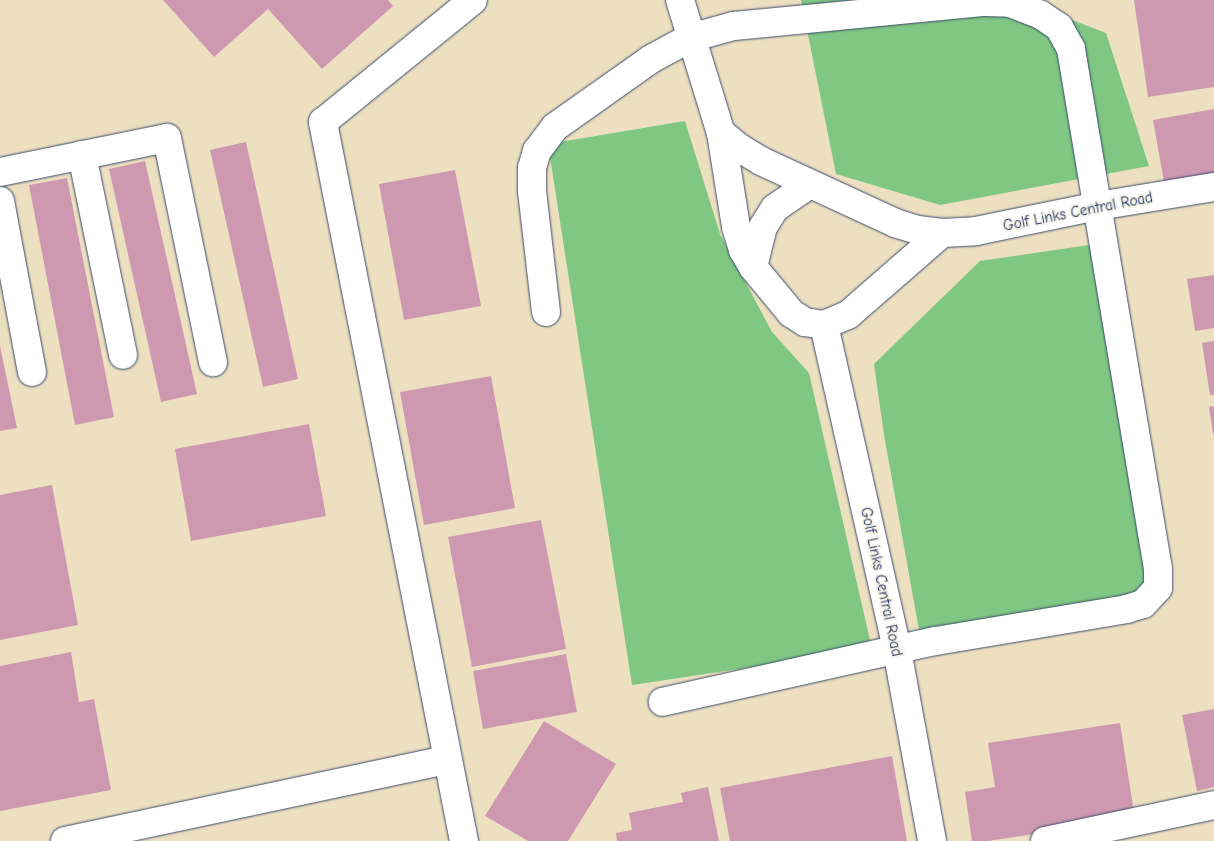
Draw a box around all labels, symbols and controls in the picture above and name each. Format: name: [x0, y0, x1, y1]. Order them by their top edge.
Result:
street label: Golf Links Central Road: [1002, 189, 1154, 235]
street label: Golf Links Central Road: [856, 506, 906, 658]

